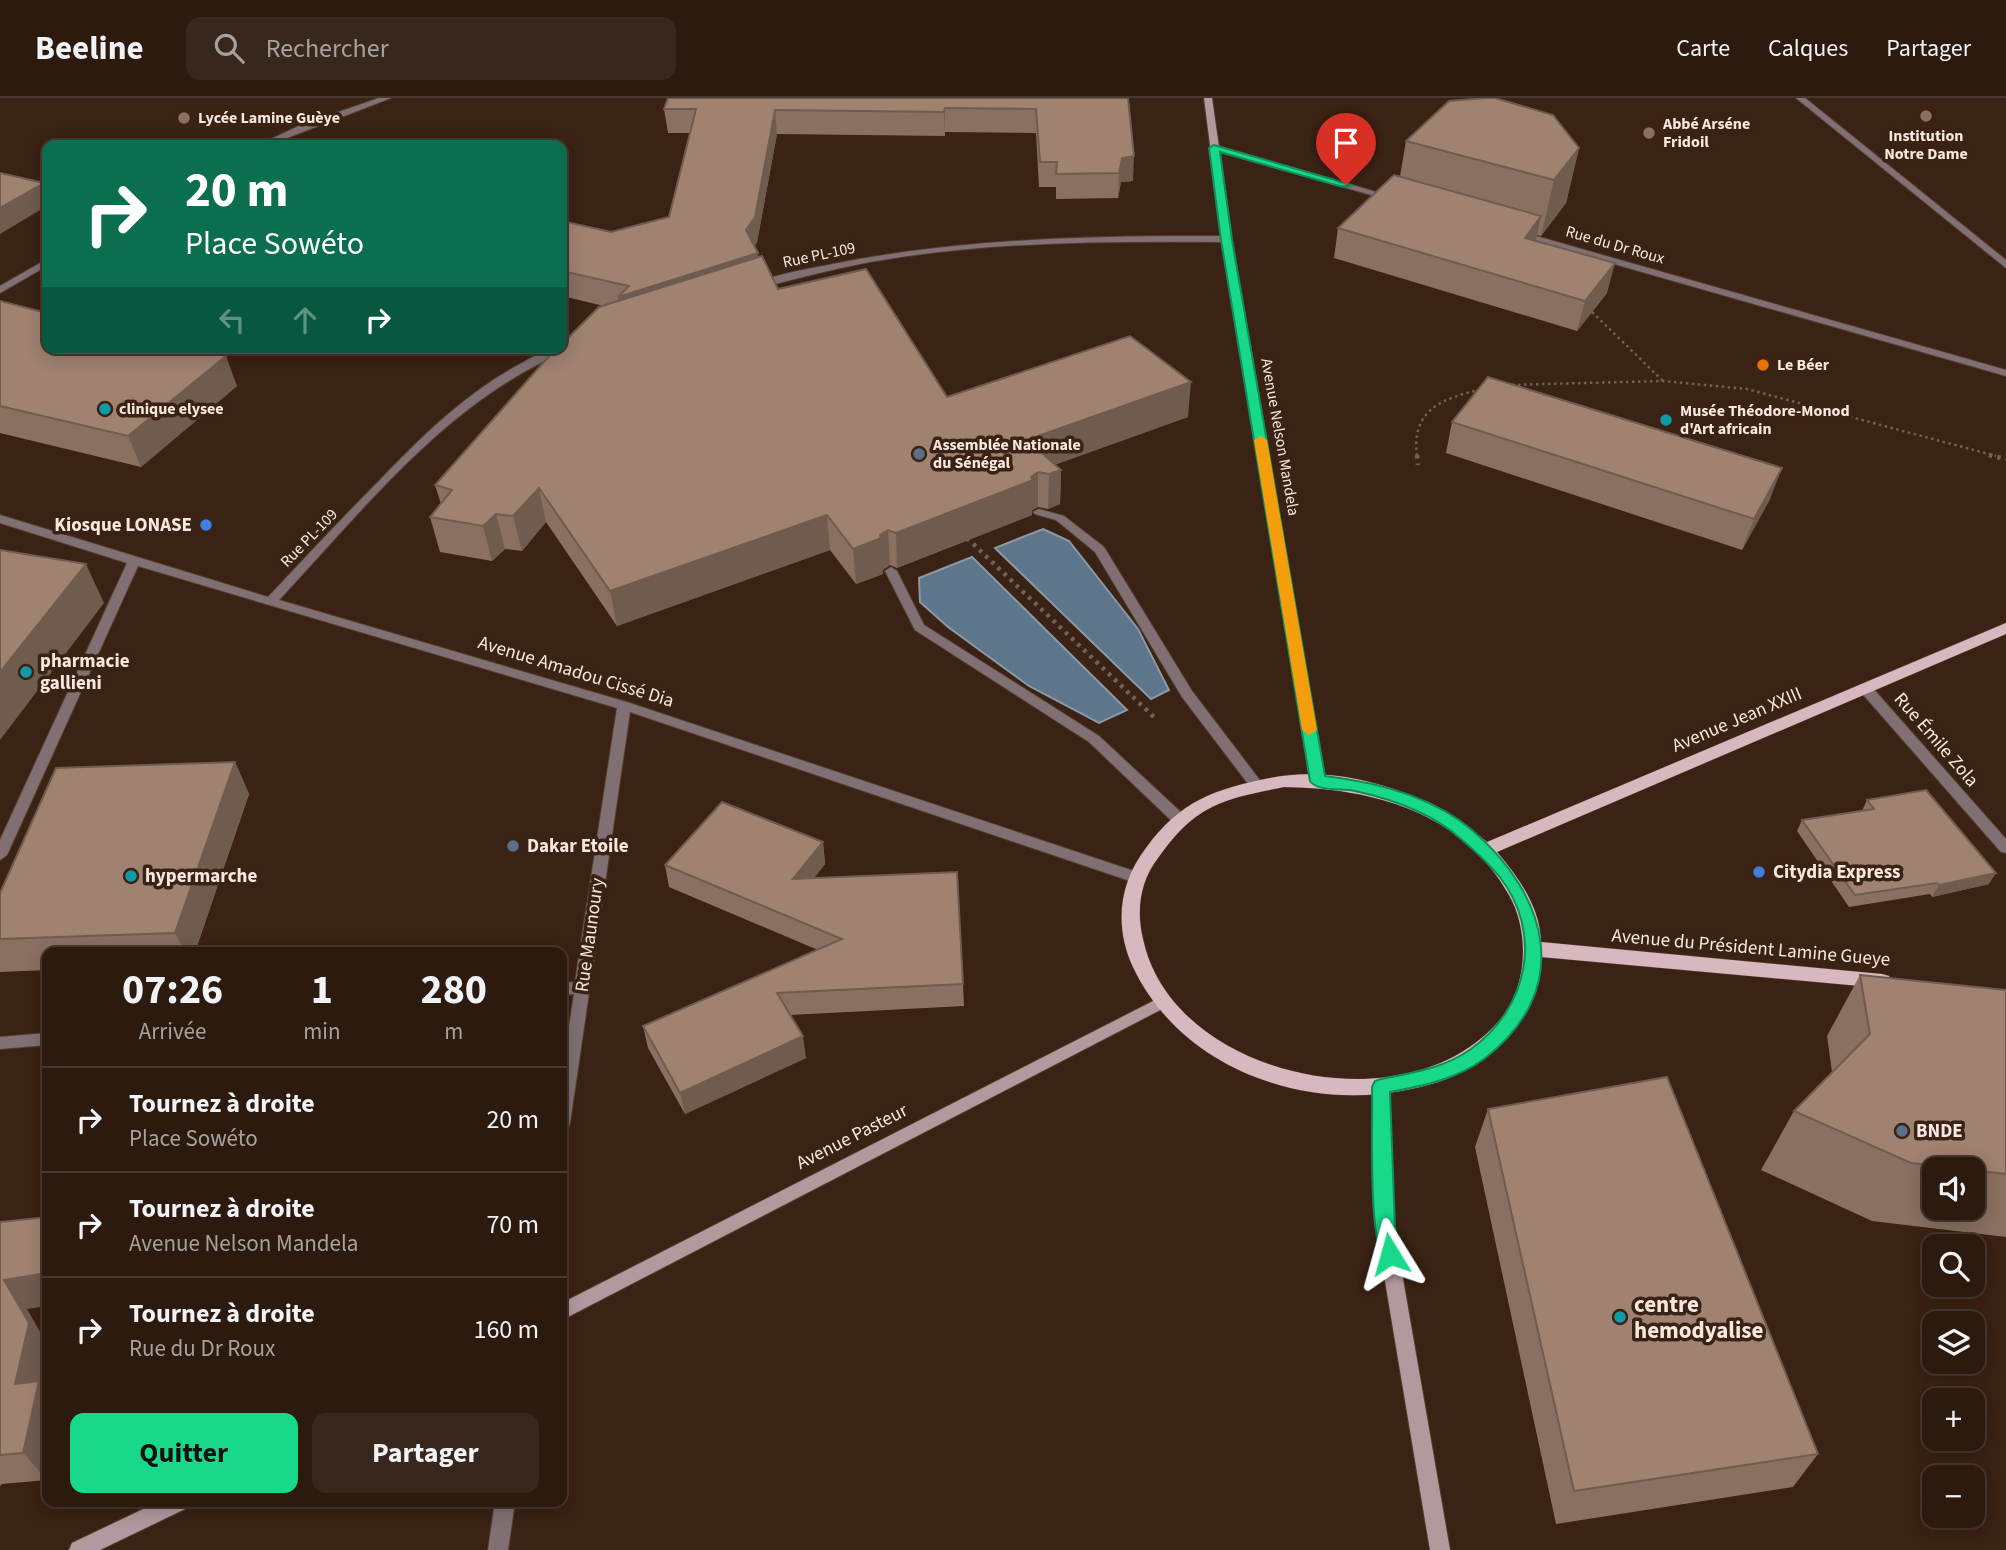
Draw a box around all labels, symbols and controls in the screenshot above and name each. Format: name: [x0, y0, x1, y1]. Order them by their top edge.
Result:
search box: [186, 17, 676, 80]
text: Beeline: [35, 25, 144, 72]
icon: search: [210, 29, 248, 67]
text: Rechercher: [266, 30, 389, 67]
text: Carte: [1676, 31, 1730, 66]
text: Calques: [1768, 31, 1848, 66]
text: Partager: [1886, 31, 1971, 66]
place label: Lycée Lamine Guèye: [198, 107, 340, 129]
marker: Institution Notre Dame: [1918, 108, 1934, 124]
marker: Lycée Lamine Guèye: [176, 110, 192, 126]
pin: [1316, 113, 1376, 185]
place label: Abbé Arséne Fridoil: [1662, 113, 1750, 153]
icon: arrive: [1327, 124, 1365, 162]
marker: Abbé Arséne Fridoil: [1641, 125, 1657, 141]
place label: Institution Notre Dame: [1884, 125, 1968, 165]
text: 20 m: [185, 156, 289, 226]
icon: right: [70, 168, 161, 259]
street label: Rue du Dr Roux: [1563, 220, 1667, 270]
text: Place Sowéto: [185, 221, 364, 267]
street label: Rue PL-109: [781, 237, 857, 273]
icon: left: [213, 301, 251, 339]
icon: ahead: [286, 301, 324, 339]
icon: right: [359, 301, 397, 339]
place label: Le Béer: [1777, 354, 1830, 376]
street label: Avenue Nelson Mandela: [1255, 356, 1305, 518]
marker: Le Béer: [1755, 357, 1771, 373]
place label: clinique elysee: [119, 398, 224, 420]
place label: Musée Théodore-Monod d'Art africain: [1680, 400, 1850, 440]
marker: clinique elysee: [97, 401, 113, 417]
marker: Musée Théodore-Monod d'Art africain: [1658, 412, 1674, 428]
place label: Assemblée Nationale du Sénégal: [932, 434, 1081, 474]
marker: Assemblée Nationale du Sénégal: [911, 446, 927, 462]
street label: Rue PL-109: [275, 504, 343, 572]
place label: Kiosque LONASE: [54, 512, 192, 539]
marker: Kiosque LONASE: [198, 517, 214, 533]
street label: Avenue Amadou Cissé Dia: [475, 629, 677, 715]
place label: pharmacie gallieni: [40, 648, 130, 697]
marker: pharmacie gallieni: [18, 664, 34, 680]
street label: Avenue Jean XXIII: [1668, 680, 1806, 760]
street label: Rue Émile Zola: [1887, 687, 1985, 793]
place label: Dakar Etoile: [527, 833, 629, 860]
marker: Dakar Etoile: [505, 838, 521, 854]
place label: Citydia Express: [1773, 859, 1901, 886]
place label: hypermarche: [145, 863, 257, 890]
marker: Citydia Express: [1751, 864, 1767, 880]
marker: hypermarche: [123, 868, 139, 884]
street label: Rue Maunoury: [569, 876, 611, 994]
street label: Avenue du Président Lamine Gueye: [1611, 922, 1891, 974]
text: 07:26: [122, 960, 223, 1020]
text: 1: [311, 960, 333, 1020]
text: 280: [420, 960, 487, 1020]
text: Arrivée: [139, 1015, 206, 1048]
text: min: [303, 1015, 341, 1048]
text: m: [444, 1015, 463, 1048]
text: Tournez à droite: [129, 1085, 315, 1122]
street label: Avenue Pasteur: [792, 1097, 913, 1177]
icon: right: [70, 1101, 108, 1139]
text: 20 m: [486, 1101, 539, 1138]
place label: BNDE: [1916, 1118, 1963, 1145]
text: Place Sowéto: [129, 1122, 258, 1155]
marker: BNDE: [1894, 1123, 1910, 1139]
map controls: [1922, 1157, 1985, 1528]
button: sound: [1922, 1157, 1985, 1220]
text: Tournez à droite: [129, 1190, 315, 1227]
icon: right: [70, 1206, 108, 1244]
text: 70 m: [486, 1206, 539, 1243]
position arrow: [1353, 1217, 1427, 1291]
text: Avenue Nelson Mandela: [129, 1227, 358, 1260]
button: search: [1922, 1234, 1985, 1297]
place label: centre hemodyalise: [1634, 1288, 1763, 1347]
text: Tournez à droite: [129, 1295, 315, 1332]
marker: centre hemodyalise: [1612, 1309, 1628, 1325]
icon: right: [70, 1311, 108, 1349]
text: 160 m: [473, 1311, 539, 1348]
button: layers: [1922, 1311, 1985, 1374]
text: Rue du Dr Roux: [129, 1332, 275, 1365]
button: +: [1922, 1388, 1985, 1451]
button: Quitter: [70, 1413, 298, 1493]
button: Partager: [312, 1413, 539, 1493]
button: −: [1922, 1465, 1985, 1528]

